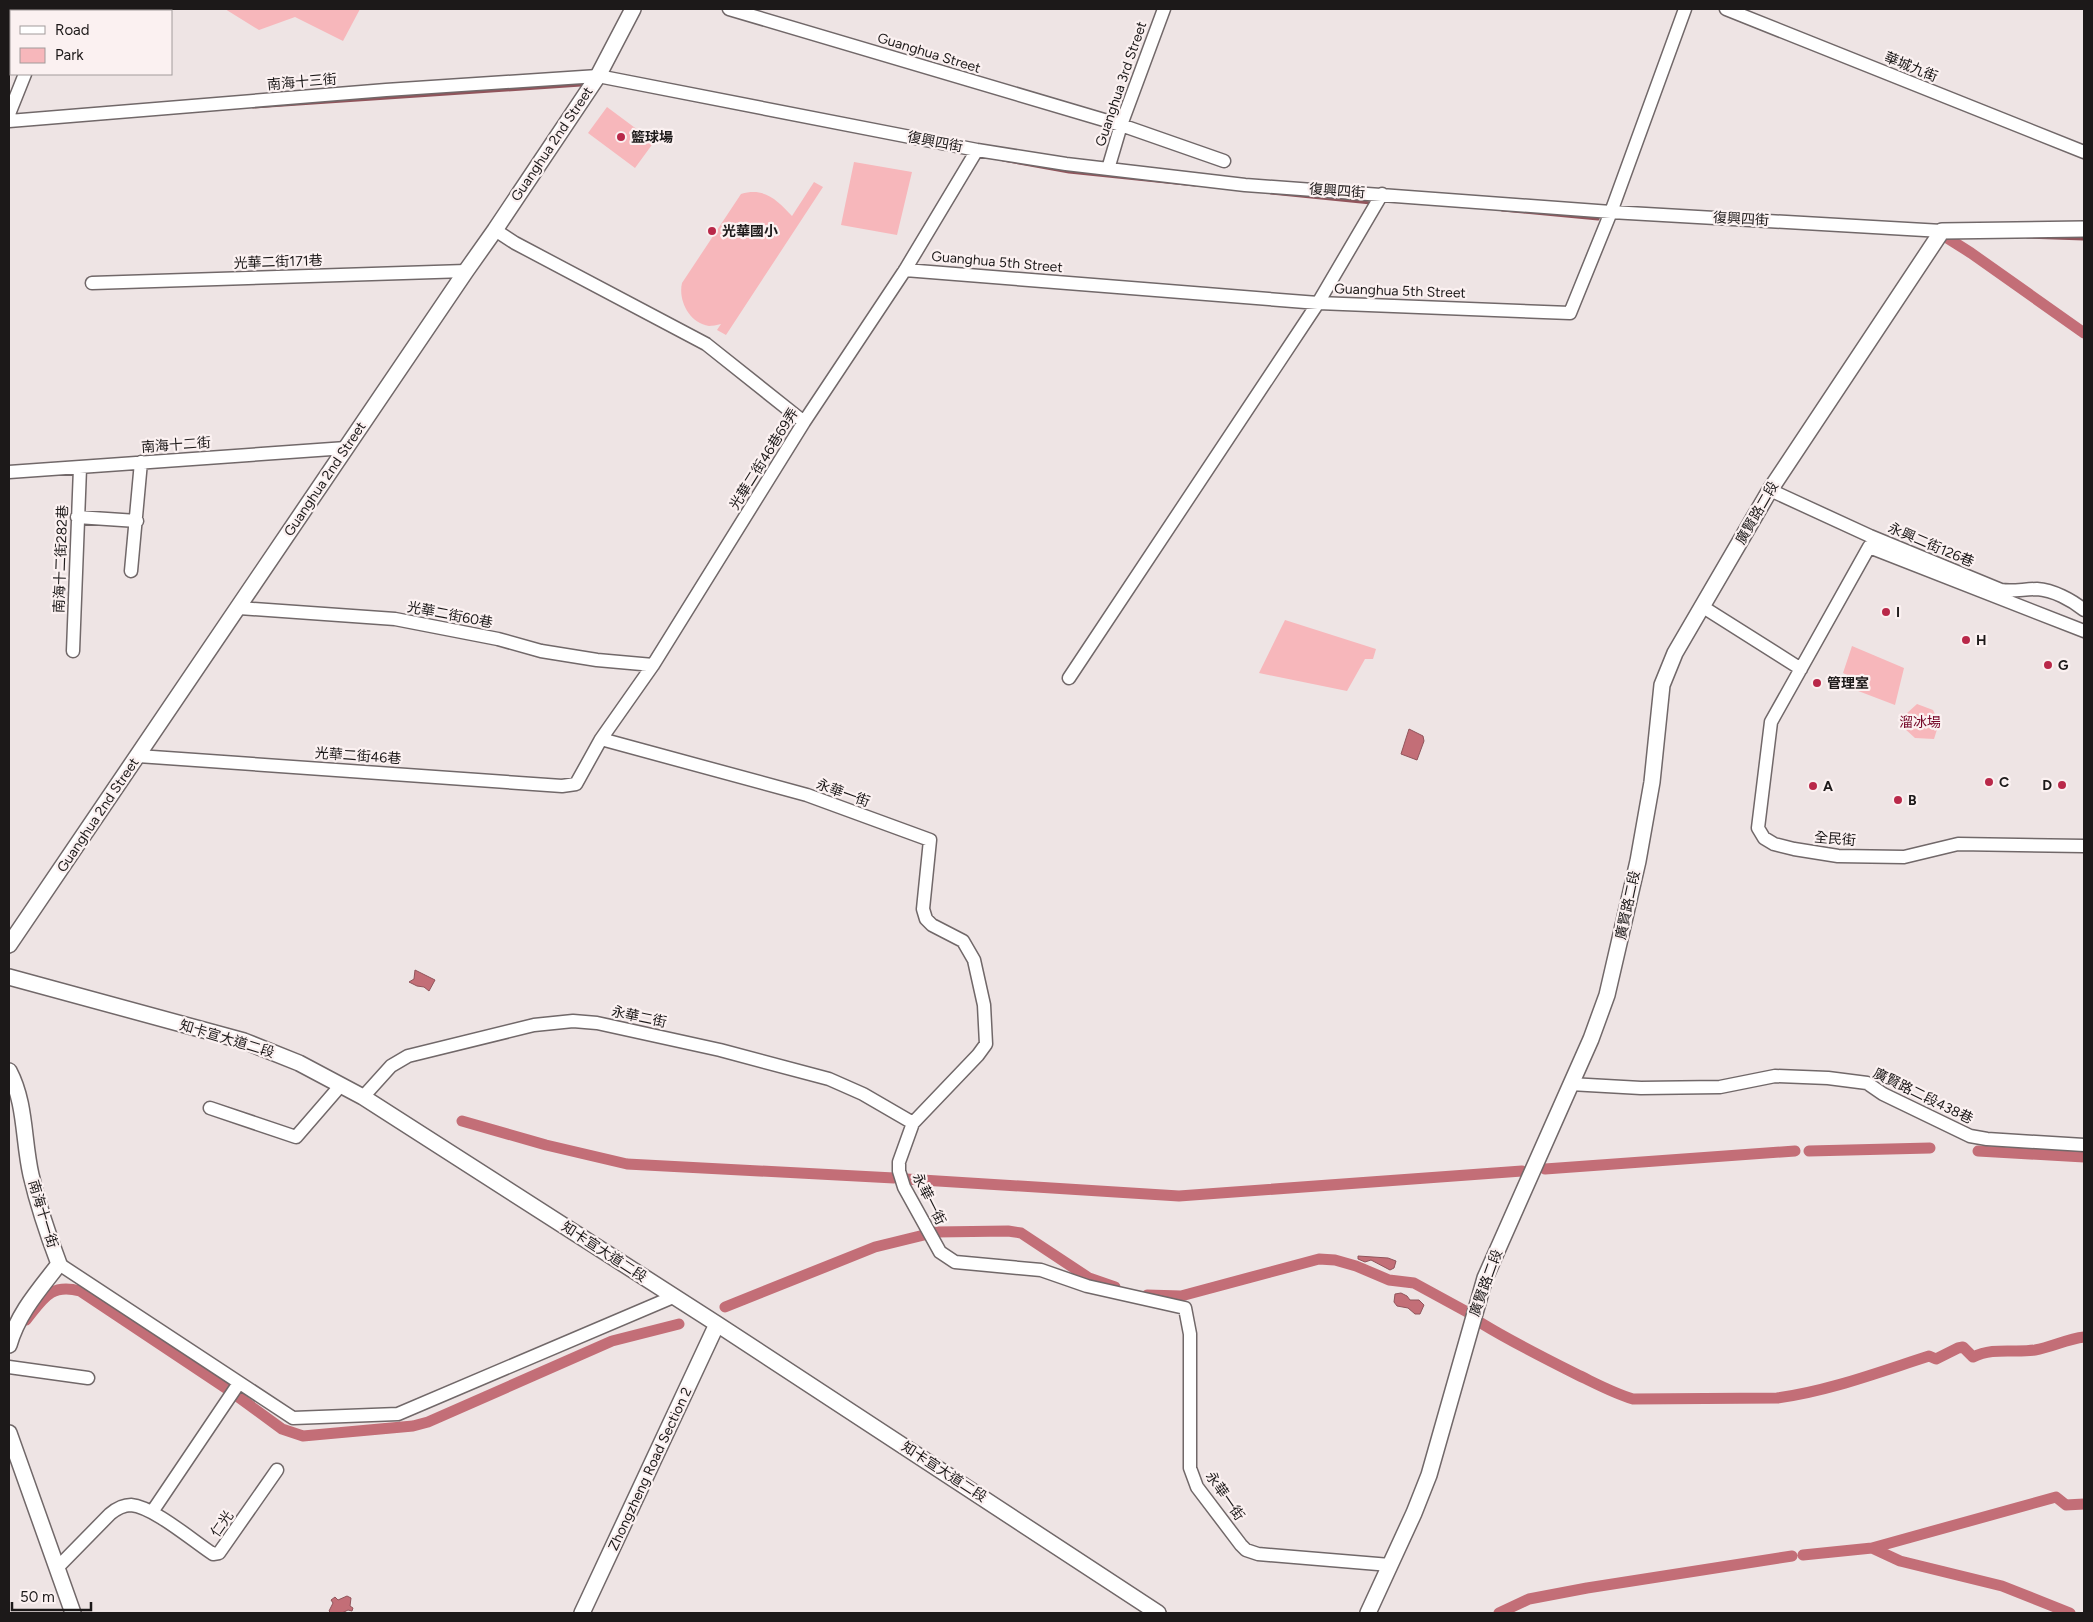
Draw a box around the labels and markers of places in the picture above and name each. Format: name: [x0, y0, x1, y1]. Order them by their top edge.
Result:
place label: 籃球場: [631, 129, 673, 146]
marker: 籃球場: [615, 131, 627, 143]
place label: 光華國小: [722, 223, 778, 240]
marker: 光華國小: [706, 225, 718, 237]
place label: I: [1896, 604, 1900, 621]
marker: I: [1880, 606, 1892, 618]
place label: H: [1976, 632, 1987, 649]
marker: H: [1960, 634, 1972, 646]
place label: G: [2058, 657, 2069, 674]
marker: G: [2042, 659, 2054, 671]
place label: 管理室: [1827, 675, 1869, 692]
marker: 管理室: [1811, 677, 1823, 689]
place label: C: [1999, 774, 2009, 791]
marker: C: [1983, 776, 1995, 788]
place label: D: [2042, 777, 2052, 794]
place label: A: [1823, 778, 1833, 795]
marker: D: [2056, 779, 2068, 791]
marker: A: [1807, 780, 1819, 792]
place label: B: [1908, 792, 1917, 809]
marker: B: [1892, 794, 1904, 806]

